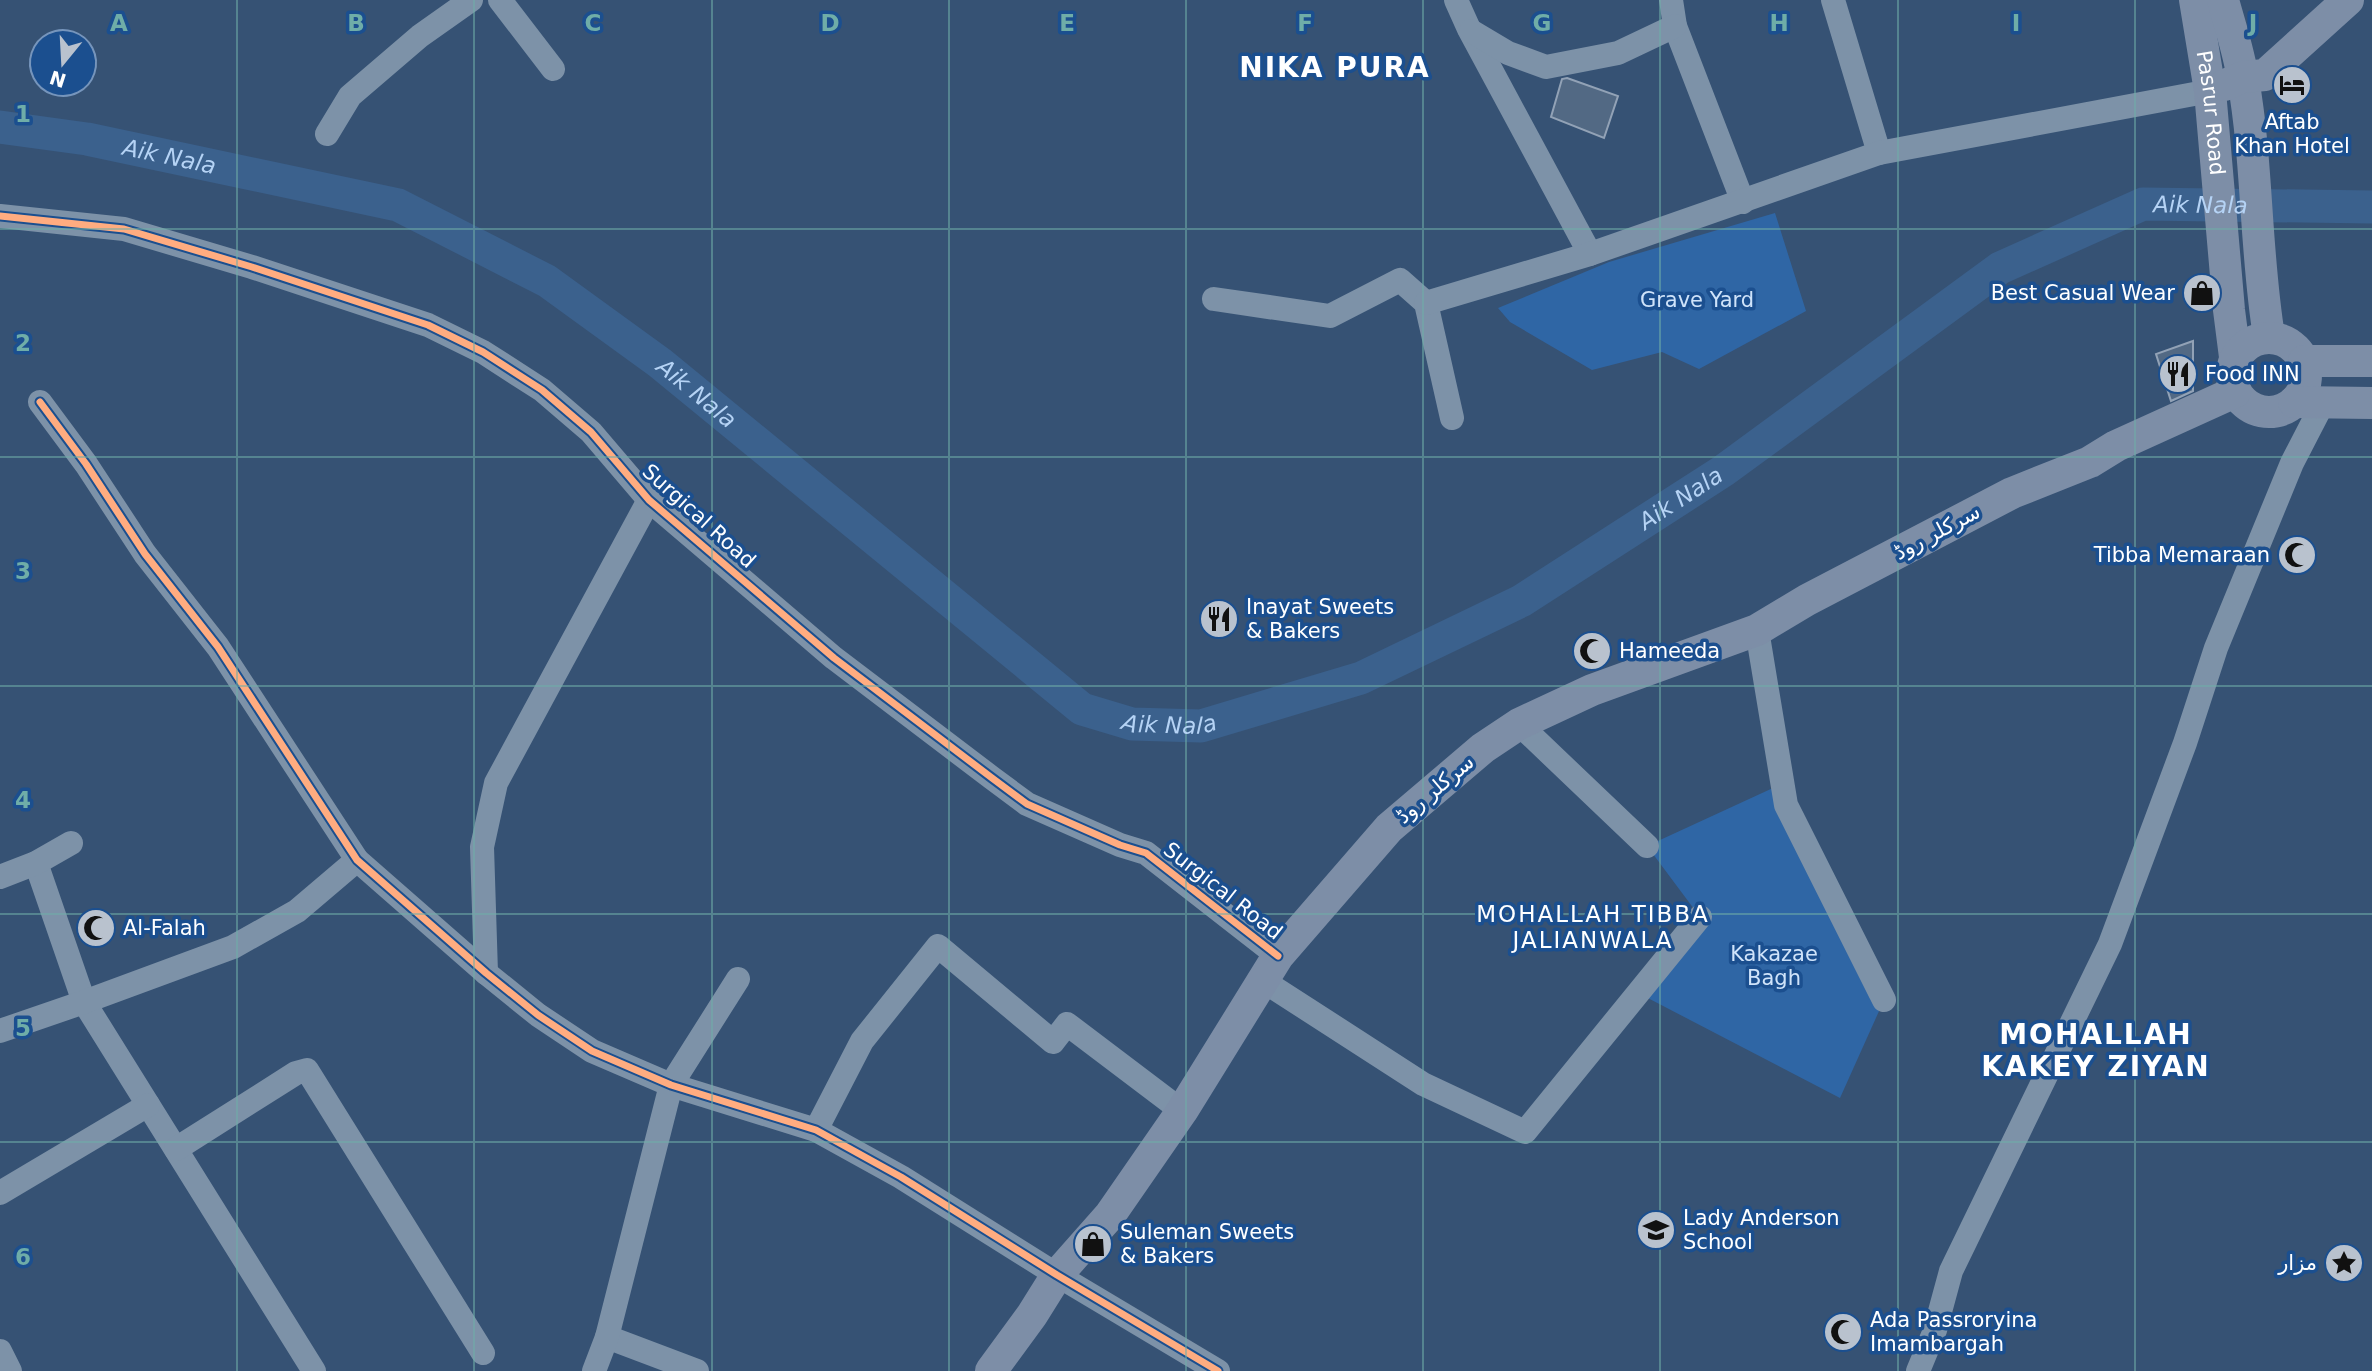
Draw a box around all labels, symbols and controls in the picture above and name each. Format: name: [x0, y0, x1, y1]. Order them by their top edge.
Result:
text: A: [110, 10, 128, 36]
text: B: [347, 10, 365, 36]
text: C: [585, 10, 601, 36]
text: D: [820, 10, 840, 36]
text: E: [1059, 10, 1075, 36]
text: F: [1297, 10, 1313, 36]
text: G: [1533, 10, 1551, 36]
text: H: [1769, 10, 1789, 36]
text: I: [2012, 10, 2020, 36]
text: J: [2247, 10, 2257, 36]
north arrow: [28, 28, 98, 98]
street label: Pasrur Road: [2191, 49, 2229, 176]
district label: NIKA PURA: [1239, 51, 1431, 84]
hotel icon: Aftab Khan Hotel: [2271, 64, 2313, 106]
text: N: [47, 66, 69, 92]
text: 1: [15, 101, 31, 127]
place label: Aftab Khan Hotel: [2234, 110, 2350, 158]
water label: Aik Nala: [118, 134, 218, 179]
water label: Aik Nala: [2151, 191, 2248, 218]
shop icon: Best Casual Wear: [2181, 272, 2223, 314]
place label: Best Casual Wear: [1991, 281, 2175, 305]
park label: Grave Yard: [1640, 288, 1754, 312]
text: 2: [15, 330, 31, 356]
water label: Aik Nala: [650, 352, 741, 433]
restaurant icon: Food INN: [2157, 353, 2199, 395]
place label: Food INN: [2205, 362, 2300, 386]
street label: Surgical Road: [638, 459, 760, 573]
water label: Aik Nala: [1632, 462, 1727, 536]
street label: سرکلر روڈ: [1890, 499, 1984, 565]
mosque icon: Tibba Memaraan: [2276, 534, 2318, 576]
place label: Tibba Memaraan: [2093, 543, 2270, 567]
text: 3: [15, 558, 31, 584]
place label: Inayat Sweets & Bakers: [1246, 595, 1394, 643]
restaurant icon: Inayat Sweets & Bakers: [1198, 598, 1240, 640]
mosque icon: Hameeda: [1571, 630, 1613, 672]
place label: Hameeda: [1619, 639, 1720, 663]
water label: Aik Nala: [1117, 708, 1220, 739]
street label: سرکلر روڈ: [1391, 750, 1479, 828]
text: 4: [15, 787, 31, 813]
street label: Surgical Road: [1159, 837, 1287, 945]
district label: MOHALLAH TIBBA JALIANWALA: [1476, 901, 1710, 953]
mosque icon: Al-Falah: [75, 907, 117, 949]
place label: Al-Falah: [123, 916, 206, 940]
park label: Kakazae Bagh: [1730, 942, 1818, 990]
text: 5: [15, 1015, 31, 1041]
district label: MOHALLAH KAKEY ZIYAN: [1981, 1018, 2211, 1083]
place label: Lady Anderson School: [1683, 1206, 1840, 1254]
school or university icon: Lady Anderson School: [1635, 1209, 1677, 1251]
place label: Suleman Sweets & Bakers: [1120, 1220, 1294, 1268]
shop icon: Suleman Sweets & Bakers: [1072, 1223, 1114, 1265]
place icon: مزار: [2323, 1242, 2365, 1284]
text: 6: [15, 1244, 31, 1270]
place label: مزار: [2277, 1251, 2317, 1275]
place label: Ada Passroryina Imambargah: [1870, 1308, 2037, 1356]
mosque icon: Ada Passroryina Imambargah: [1822, 1311, 1864, 1353]

